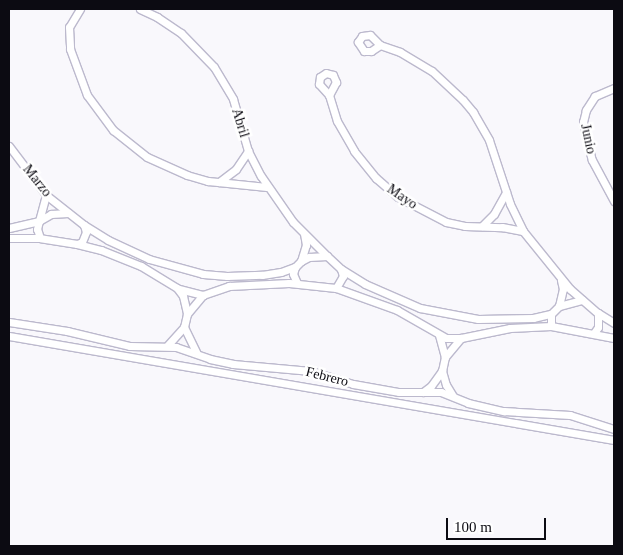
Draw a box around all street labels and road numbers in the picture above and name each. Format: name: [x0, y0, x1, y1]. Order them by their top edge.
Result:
street label: Abril: [228, 106, 252, 140]
street label: Junio: [577, 122, 599, 156]
street label: Marzo: [19, 162, 55, 200]
street label: Mayo: [384, 181, 420, 213]
street label: Febrero: [304, 364, 350, 390]

